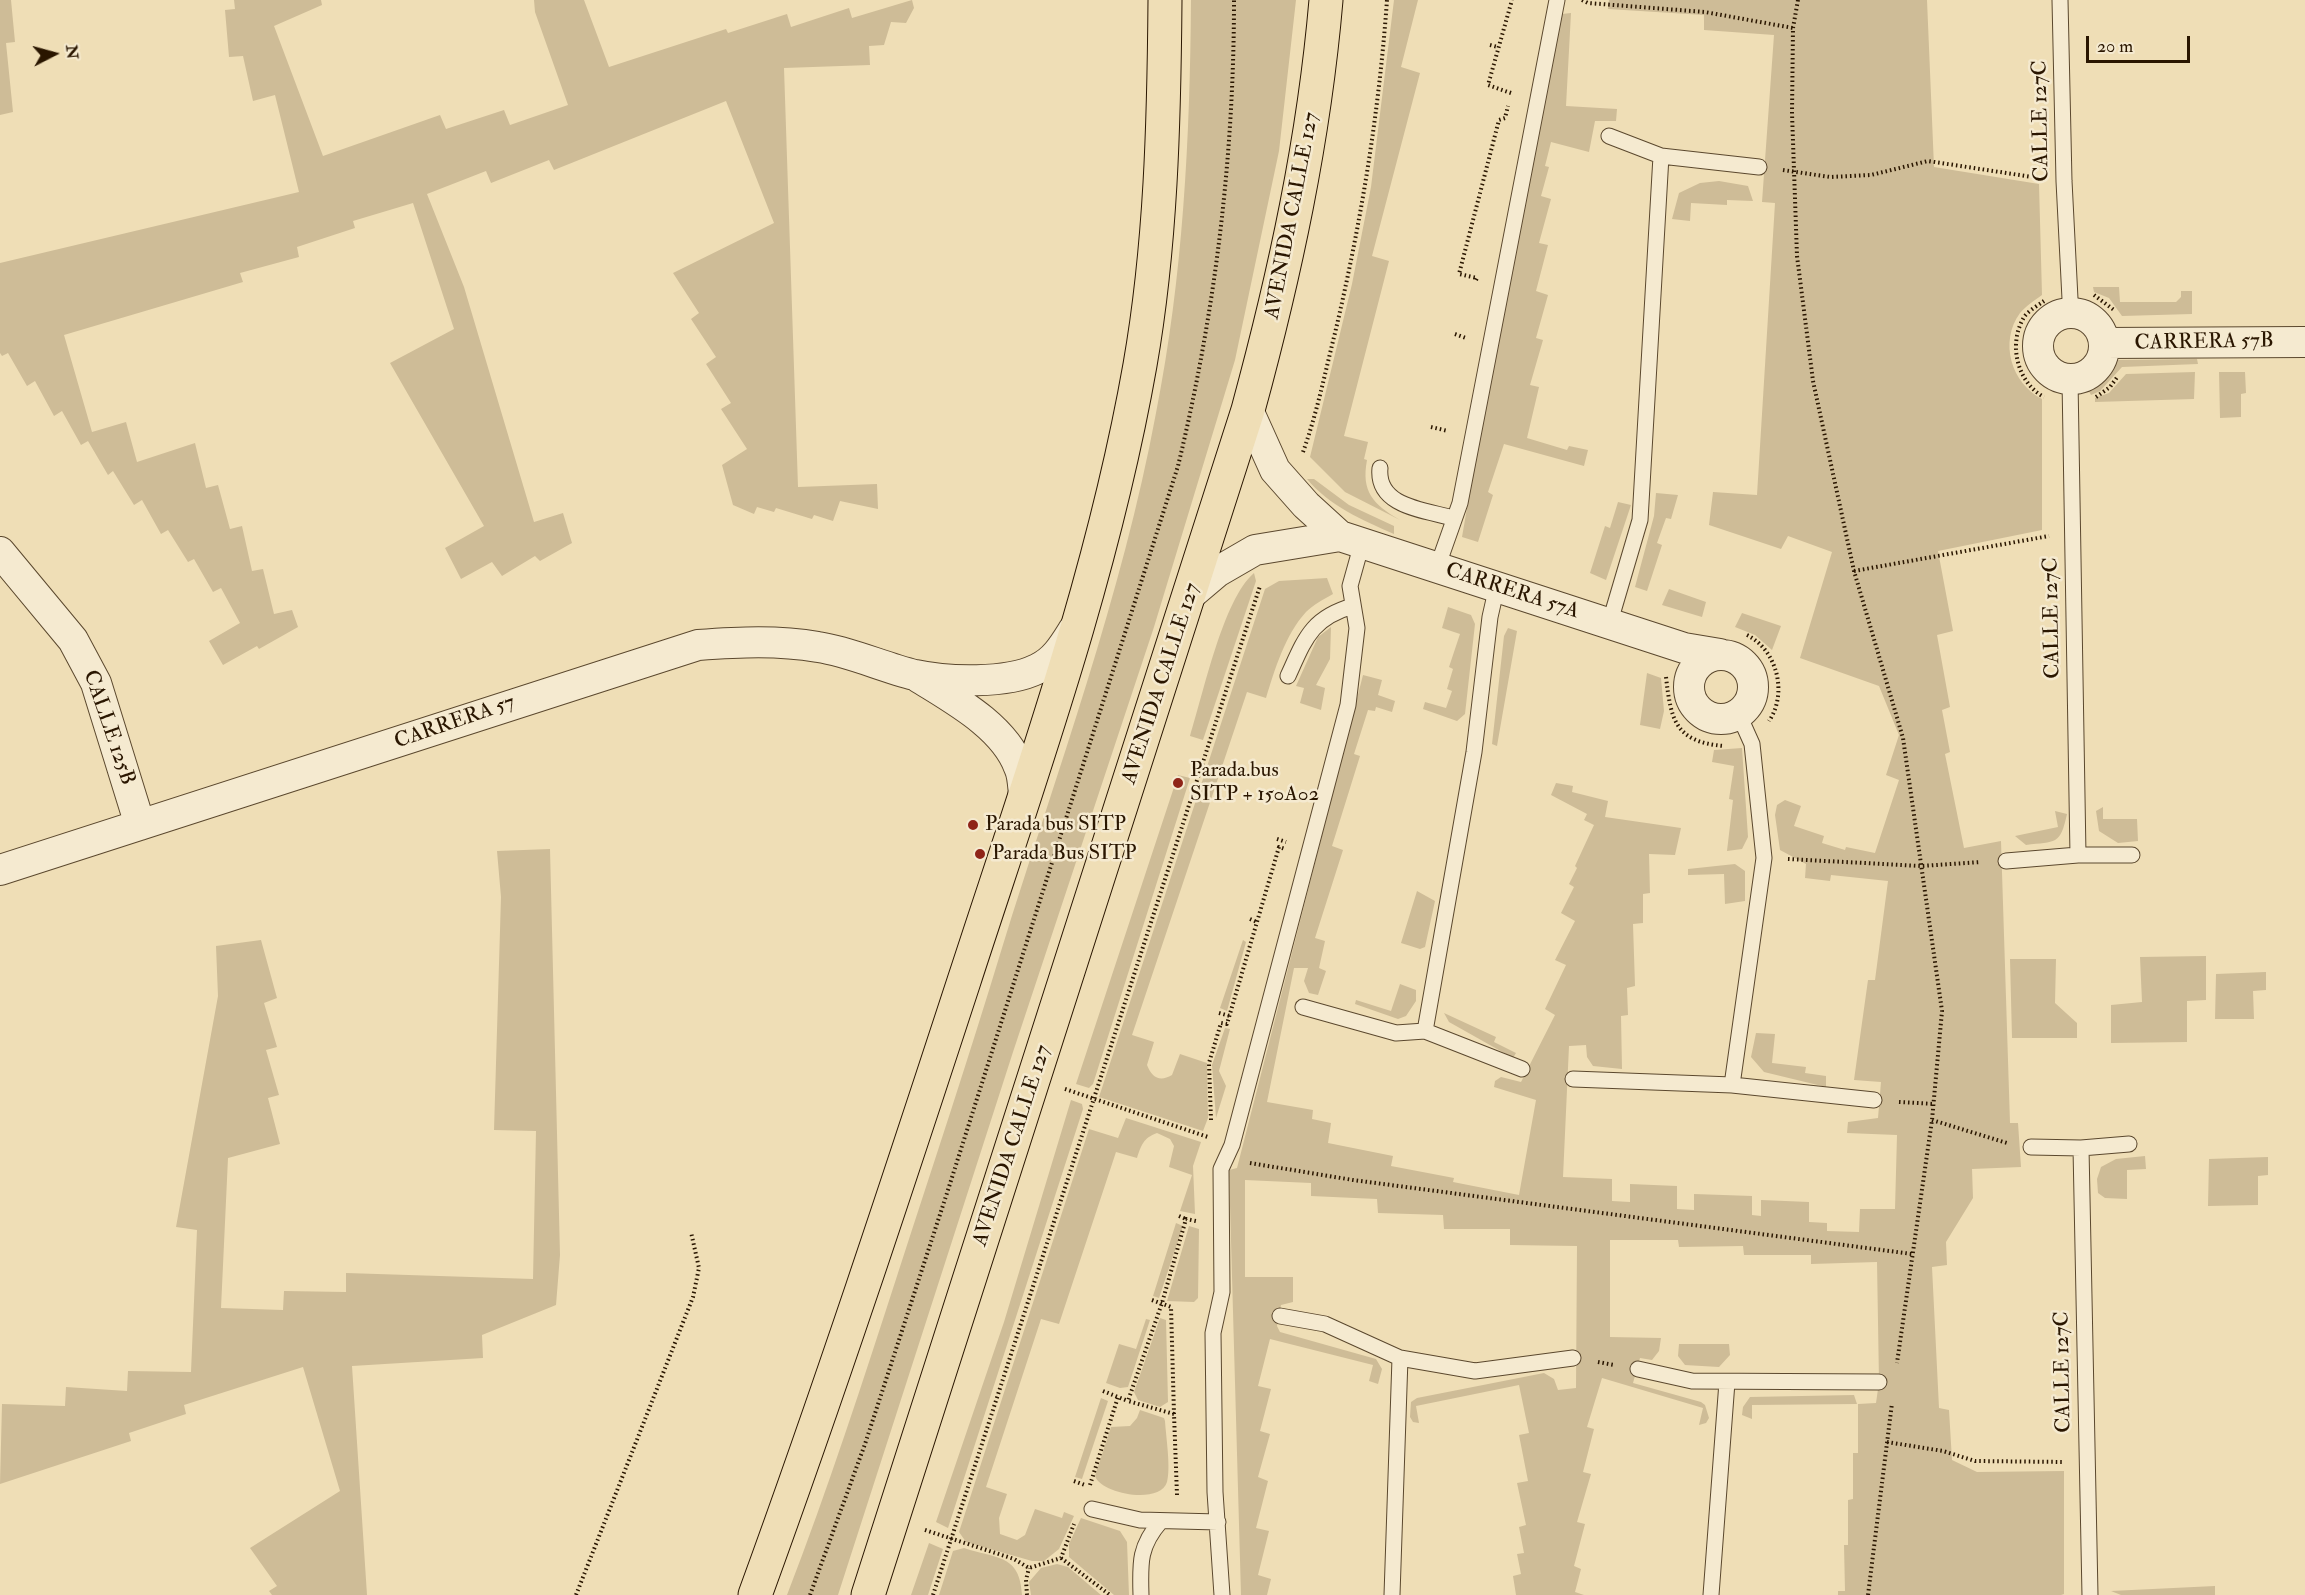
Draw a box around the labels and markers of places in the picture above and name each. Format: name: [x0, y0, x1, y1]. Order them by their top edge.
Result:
place label: Parada.bus SITP + 150A02: [1190, 758, 1319, 808]
marker: Parada.bus SITP + 150A02: [1171, 776, 1185, 790]
place label: Parada bus SITP: [985, 812, 1126, 838]
marker: Parada bus SITP: [966, 818, 980, 832]
place label: Parada Bus SITP: [992, 841, 1137, 867]
marker: Parada Bus SITP: [973, 847, 987, 861]

